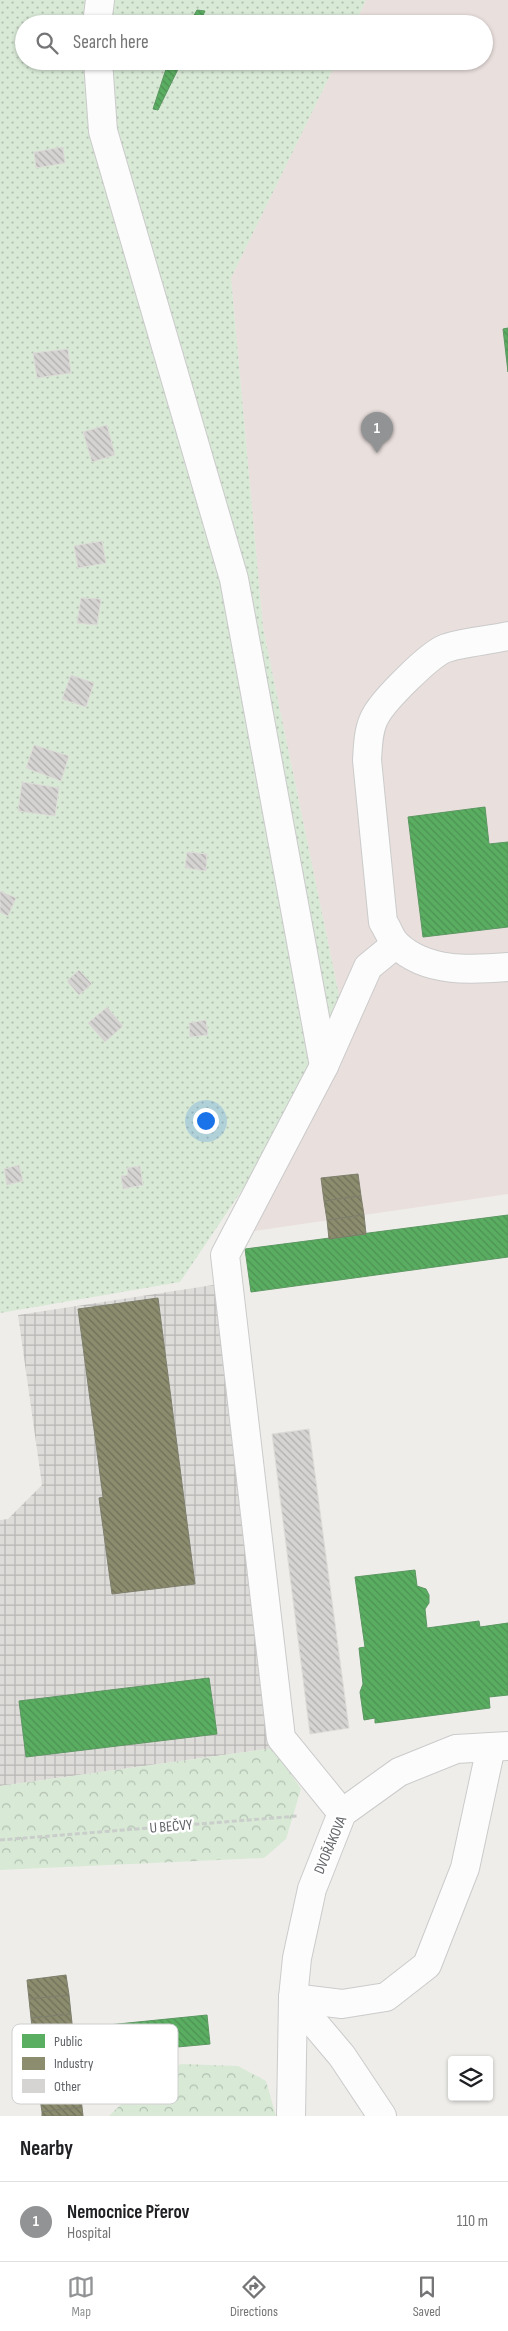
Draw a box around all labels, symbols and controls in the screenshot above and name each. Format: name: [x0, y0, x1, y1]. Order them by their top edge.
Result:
search box: [15, 15, 493, 70]
icon: search: [33, 29, 61, 57]
text: Search here: [73, 31, 149, 54]
pin: 1: [361, 412, 393, 453]
your location: [193, 1108, 219, 1134]
street label: DVOŘÁKOVA: [310, 1813, 351, 1877]
street label: U BEČVY: [149, 1815, 194, 1838]
legend: [12, 2024, 178, 2104]
text: Public: [54, 2033, 83, 2050]
text: Industry: [54, 2055, 94, 2072]
map controls: [448, 2056, 493, 2101]
button: layers: [448, 2056, 493, 2101]
text: Other: [54, 2078, 81, 2095]
text: Nearby: [20, 2136, 73, 2161]
text: Nemocnice Přerov: [67, 2201, 189, 2224]
text: 1: [33, 2212, 39, 2231]
text: 110 m: [457, 2212, 488, 2231]
text: Hospital: [67, 2224, 111, 2243]
tab: Map: [67, 2273, 95, 2320]
tab: Directions: [230, 2273, 278, 2320]
tab: Saved: [413, 2273, 441, 2320]

